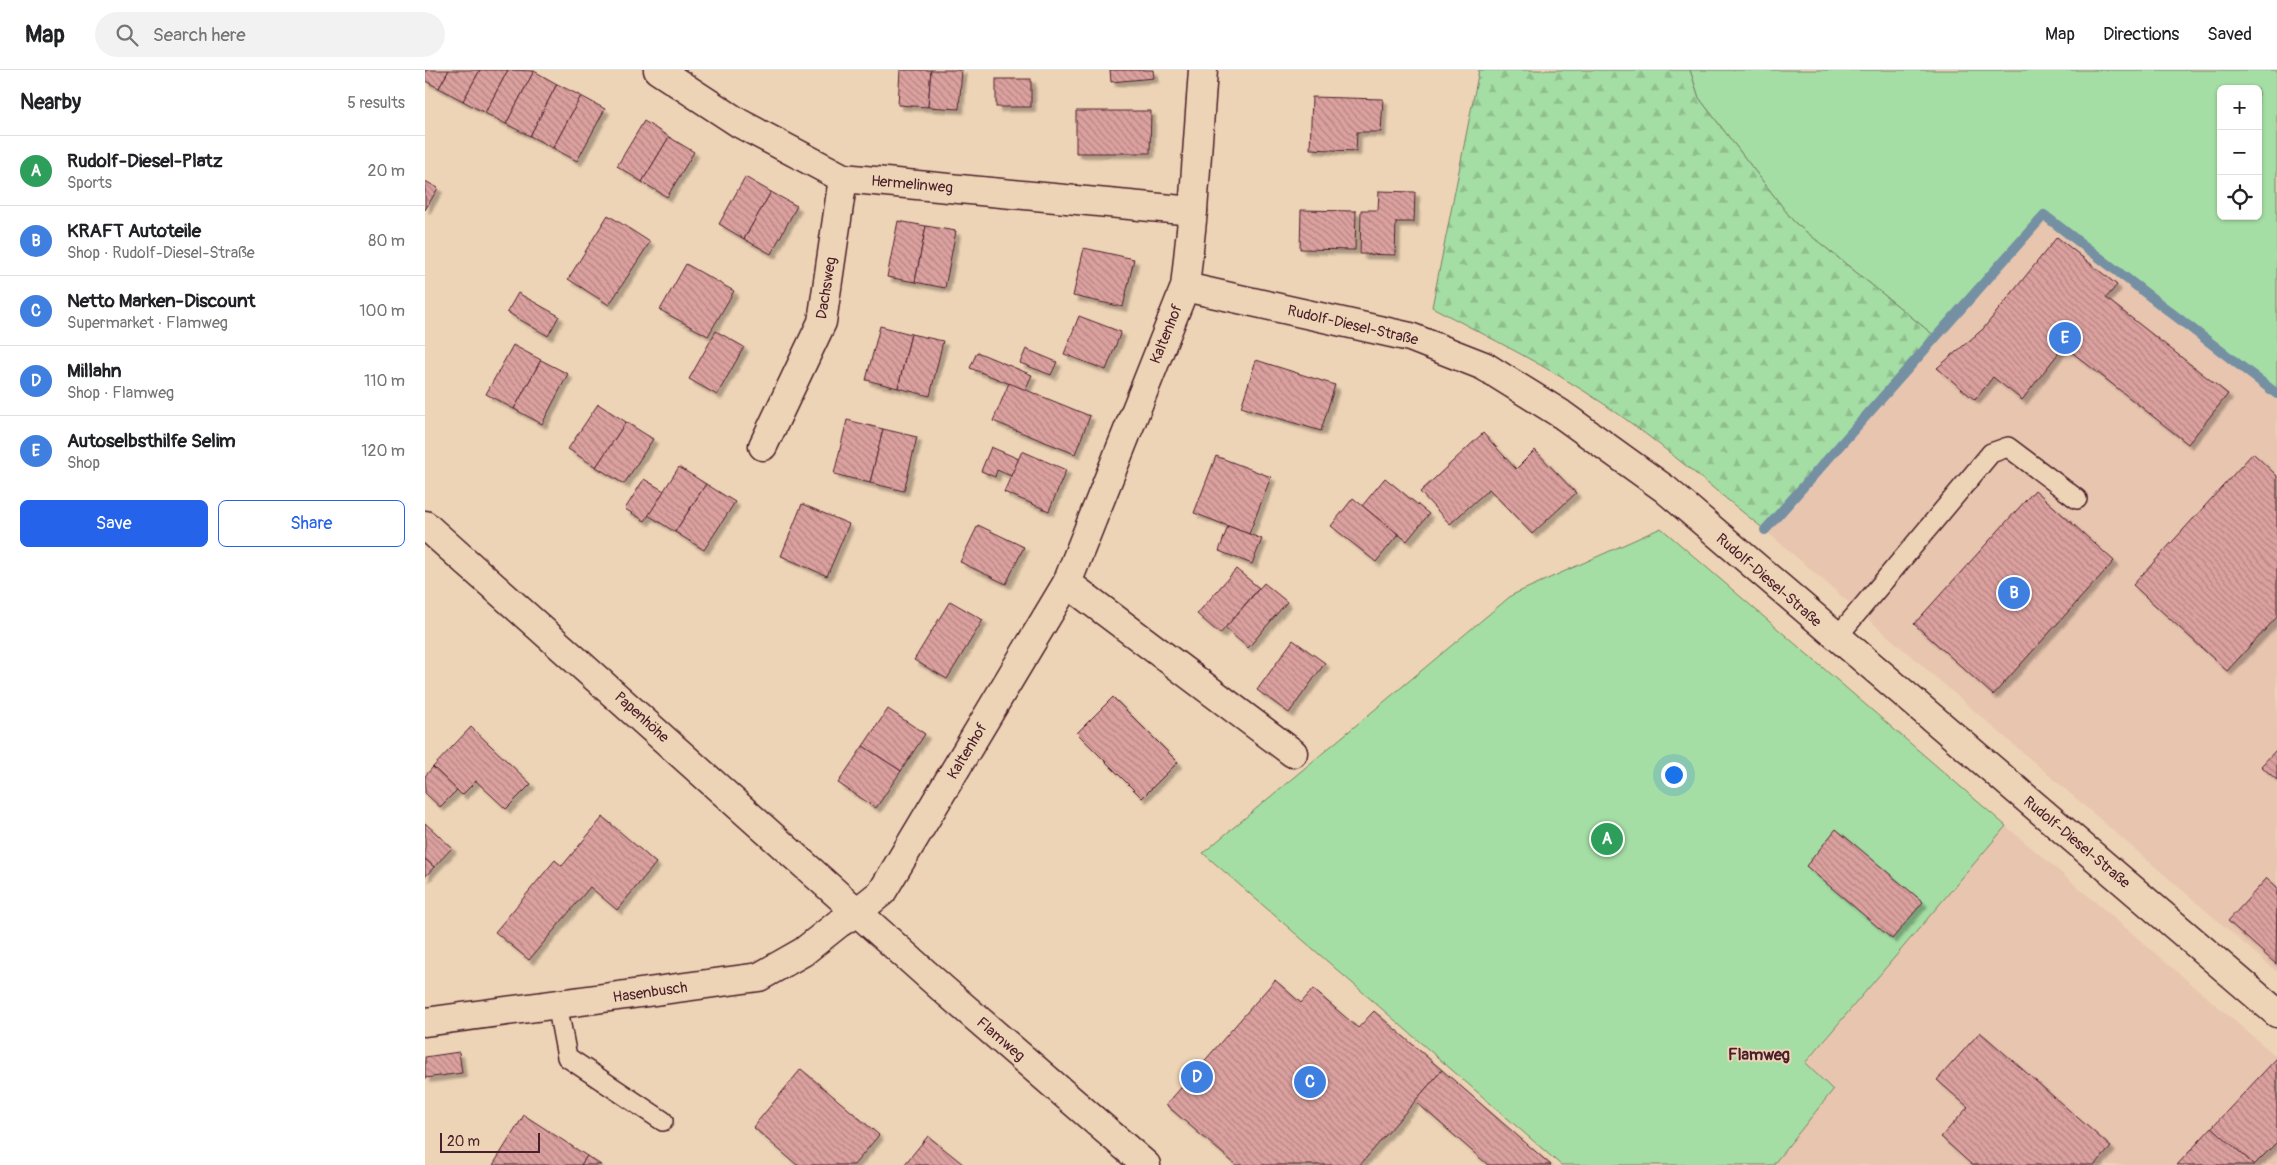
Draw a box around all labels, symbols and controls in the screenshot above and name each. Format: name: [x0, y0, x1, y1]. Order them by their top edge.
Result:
search box: [95, 12, 445, 57]
text: Map: [25, 20, 65, 49]
icon: search: [113, 21, 141, 49]
text: Search here: [153, 23, 246, 47]
text: Map: [2045, 23, 2075, 46]
text: Directions: [2103, 23, 2179, 46]
text: Saved: [2207, 23, 2252, 46]
map controls: [2217, 85, 2262, 220]
button: +: [2217, 85, 2262, 130]
text: Nearby: [20, 89, 81, 116]
text: 5 results: [347, 93, 405, 113]
button: −: [2217, 130, 2262, 175]
text: Rudolf-Diesel-Platz: [67, 149, 223, 173]
text: A: [31, 161, 41, 181]
text: 20 m: [367, 161, 405, 181]
street label: Hermelinweg: [870, 171, 954, 198]
text: Sports: [67, 173, 112, 193]
button: locate: [2217, 175, 2262, 220]
text: KRAFT Autoteile: [67, 219, 201, 243]
text: B: [31, 231, 41, 251]
text: 80 m: [368, 231, 405, 251]
text: Shop · Rudolf-Diesel-Straße: [67, 243, 255, 263]
street label: Dachsweg: [812, 256, 841, 321]
text: Netto Marken-Discount: [67, 289, 255, 313]
text: C: [31, 301, 41, 321]
text: 100 m: [359, 301, 405, 321]
street label: Rudolf-Diesel-Straße: [1286, 301, 1421, 350]
street label: Kaltenhof: [1146, 302, 1187, 367]
text: Supermarket · Flamweg: [67, 313, 228, 333]
pin: E: [2049, 319, 2081, 357]
text: Millahn: [67, 359, 122, 383]
text: D: [31, 371, 41, 391]
text: 110 m: [364, 371, 405, 391]
text: Shop · Flamweg: [67, 383, 174, 403]
text: Autoselbsthilfe Selim: [67, 429, 236, 453]
text: E: [32, 441, 40, 461]
text: 120 m: [361, 441, 405, 461]
text: Shop: [67, 453, 100, 473]
button: Save: [20, 500, 208, 547]
button: Share: [218, 500, 405, 547]
street label: Rudolf-Diesel-Straße: [1712, 529, 1826, 632]
pin: B: [1998, 574, 2030, 612]
street label: Papenhöhe: [610, 688, 673, 747]
street label: Kaltenhof: [943, 720, 992, 783]
your location: [1661, 762, 1687, 788]
street label: Rudolf-Diesel-Straße: [2019, 792, 2134, 893]
pin: A: [1591, 820, 1623, 858]
street label: Hasenbusch: [612, 978, 689, 1007]
street label: Flamweg: [973, 1013, 1029, 1066]
district label: Flamweg: [1728, 1045, 1790, 1065]
pin: D: [1181, 1058, 1213, 1096]
pin: C: [1294, 1063, 1326, 1101]
scale bar: [440, 1130, 540, 1153]
text: 20 m: [447, 1133, 480, 1150]

